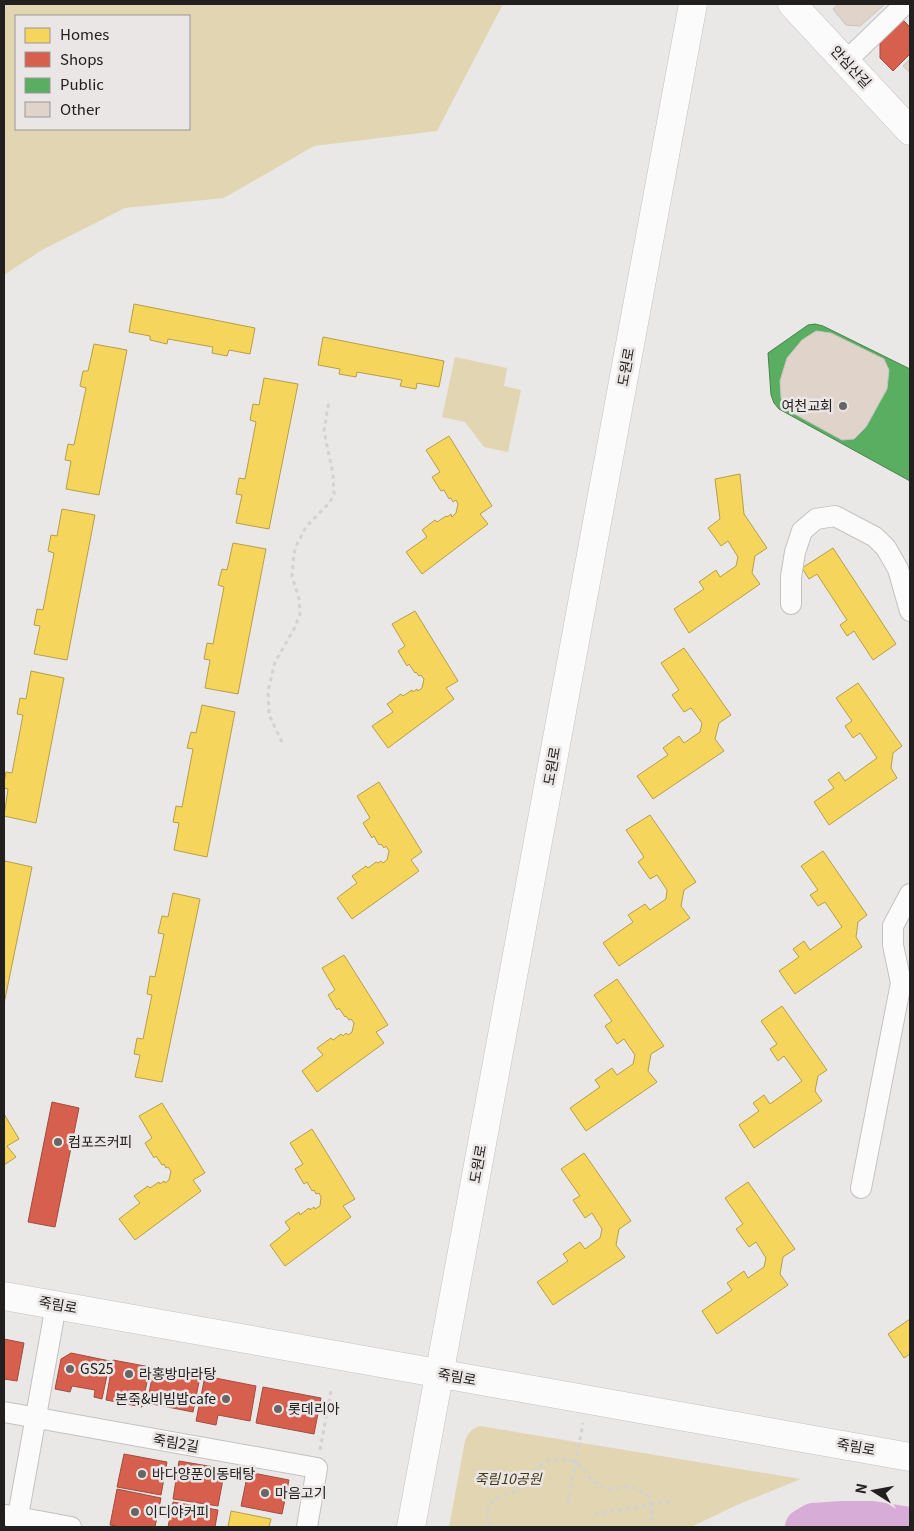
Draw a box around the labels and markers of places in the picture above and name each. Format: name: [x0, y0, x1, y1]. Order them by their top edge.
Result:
place label: 여천교회: [781, 395, 833, 415]
marker: 여천교회: [837, 400, 849, 412]
place label: 컴포즈커피: [68, 1131, 132, 1151]
marker: 컴포즈커피: [52, 1136, 64, 1148]
place label: GS25: [80, 1358, 114, 1378]
marker: GS25: [64, 1363, 76, 1375]
place label: 라홍방마라탕: [139, 1363, 216, 1383]
marker: 라홍방마라탕: [123, 1368, 135, 1380]
place label: 본죽&비빔밥cafe: [115, 1388, 216, 1408]
marker: 본죽&비빔밥cafe: [220, 1393, 232, 1405]
place label: 롯데리아: [288, 1398, 340, 1418]
marker: 롯데리아: [272, 1403, 284, 1415]
place label: 바다양푼이동태탕: [152, 1463, 255, 1483]
marker: 바다양푼이동태탕: [136, 1468, 148, 1480]
place label: 마음고기: [275, 1482, 327, 1502]
marker: 마음고기: [259, 1487, 271, 1499]
place label: 이디야커피: [145, 1501, 209, 1521]
marker: 이디야커피: [129, 1506, 141, 1518]

